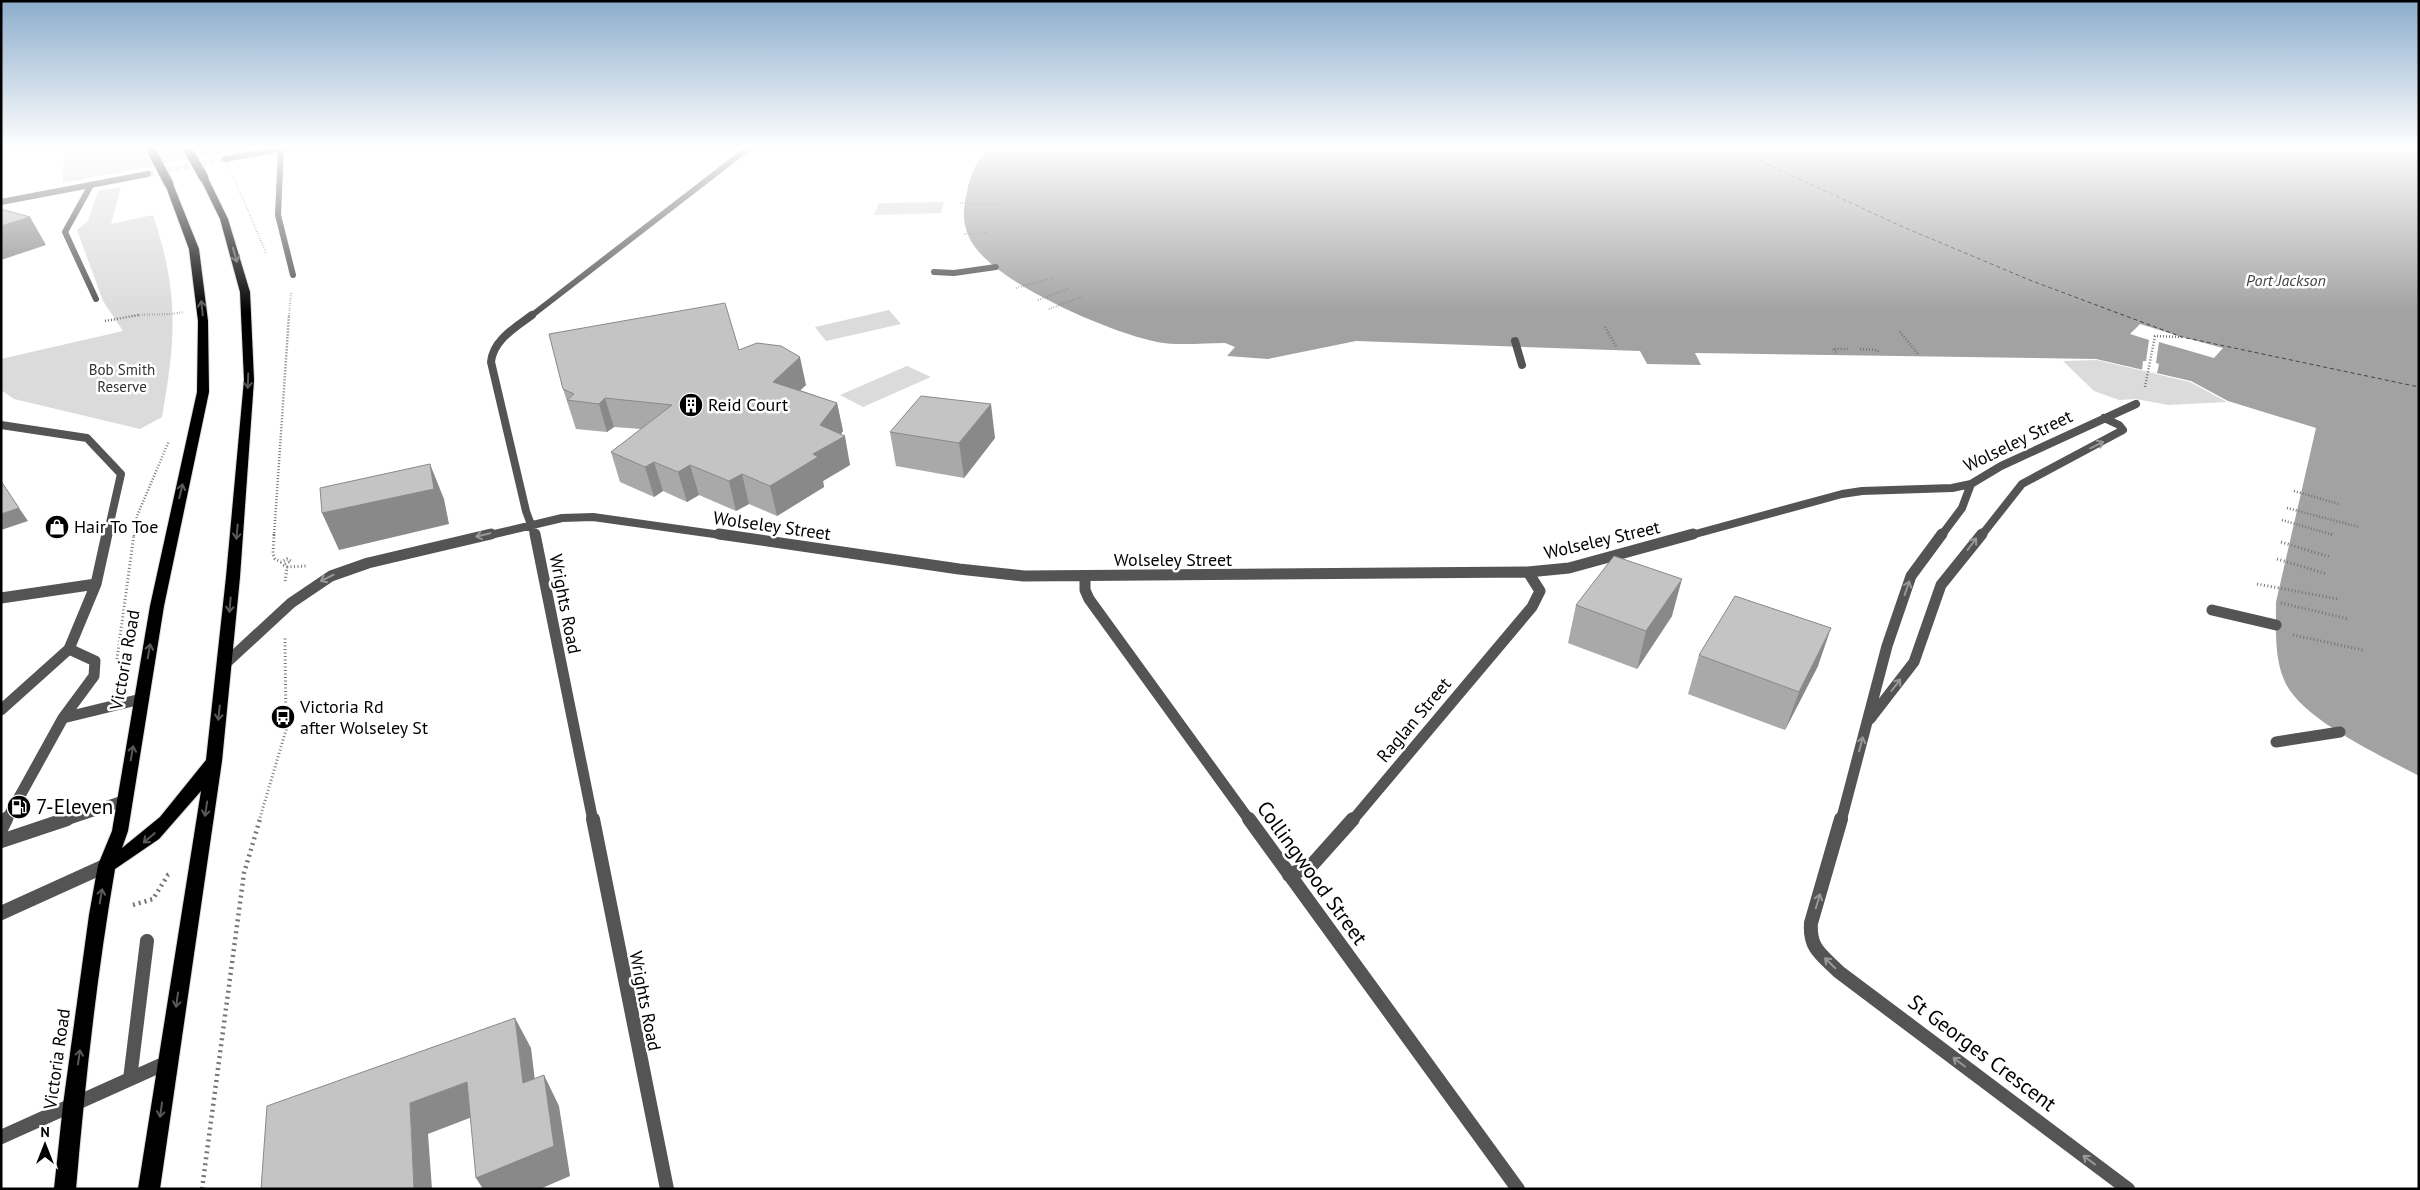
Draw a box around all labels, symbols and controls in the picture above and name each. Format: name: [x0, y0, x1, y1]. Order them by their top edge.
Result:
one-way arrow: [231, 247, 241, 263]
water label: Port Jackson: [2246, 270, 2326, 290]
one-way arrow: [197, 300, 206, 316]
park label: Bob Smith Reserve: [89, 360, 155, 396]
one-way arrow: [243, 372, 253, 389]
building icon: Reid Court: [678, 392, 704, 418]
place label: Reid Court: [708, 393, 788, 416]
street label: Wolseley Street: [1960, 404, 2076, 477]
one-way arrow: [2089, 440, 2104, 449]
one-way arrow: [177, 484, 187, 500]
street label: Wolseley Street: [712, 506, 832, 545]
shop icon: Hair To Toe: [44, 514, 70, 540]
place label: Hair To Toe: [74, 515, 158, 538]
street label: Wolseley Street: [1542, 515, 1662, 564]
one-way arrow: [232, 523, 242, 539]
one-way arrow: [476, 531, 492, 540]
one-way arrow: [1967, 538, 1978, 551]
street label: Wolseley Street: [1114, 548, 1232, 571]
street label: Wrights Road: [545, 552, 586, 656]
one-way arrow: [320, 574, 335, 583]
one-way arrow: [1903, 581, 1912, 597]
one-way arrow: [225, 597, 235, 613]
street label: Victoria Road: [104, 608, 145, 713]
one-way arrow: [145, 643, 155, 659]
street label: Raglan Street: [1371, 672, 1456, 767]
one-way arrow: [1891, 679, 1902, 692]
place label: Victoria Rd after Wolseley St: [299, 695, 428, 739]
one-way arrow: [214, 704, 224, 720]
bus stop icon: Victoria Rd after Wolseley St: [270, 704, 296, 730]
one-way arrow: [1857, 736, 1866, 752]
one-way arrow: [127, 746, 137, 762]
place label: 7-Eleven: [36, 793, 113, 820]
fuel station icon: 7-Eleven: [6, 794, 32, 820]
street label: Collingwood Street: [1251, 795, 1374, 950]
one-way arrow: [201, 801, 211, 817]
one-way arrow: [143, 832, 156, 843]
one-way arrow: [97, 888, 106, 904]
one-way arrow: [1813, 893, 1823, 909]
street label: Wrights Road: [625, 949, 666, 1053]
one-way arrow: [1823, 957, 1836, 969]
street label: St Georges Crescent: [1903, 988, 2062, 1117]
one-way arrow: [172, 992, 182, 1008]
street label: Victoria Road: [38, 1007, 75, 1112]
one-way arrow: [75, 1049, 85, 1065]
one-way arrow: [1952, 1057, 1966, 1067]
one-way arrow: [156, 1102, 166, 1118]
north arrow: [20, 1120, 70, 1170]
text: N: [40, 1123, 50, 1141]
one-way arrow: [2083, 1154, 2096, 1165]

